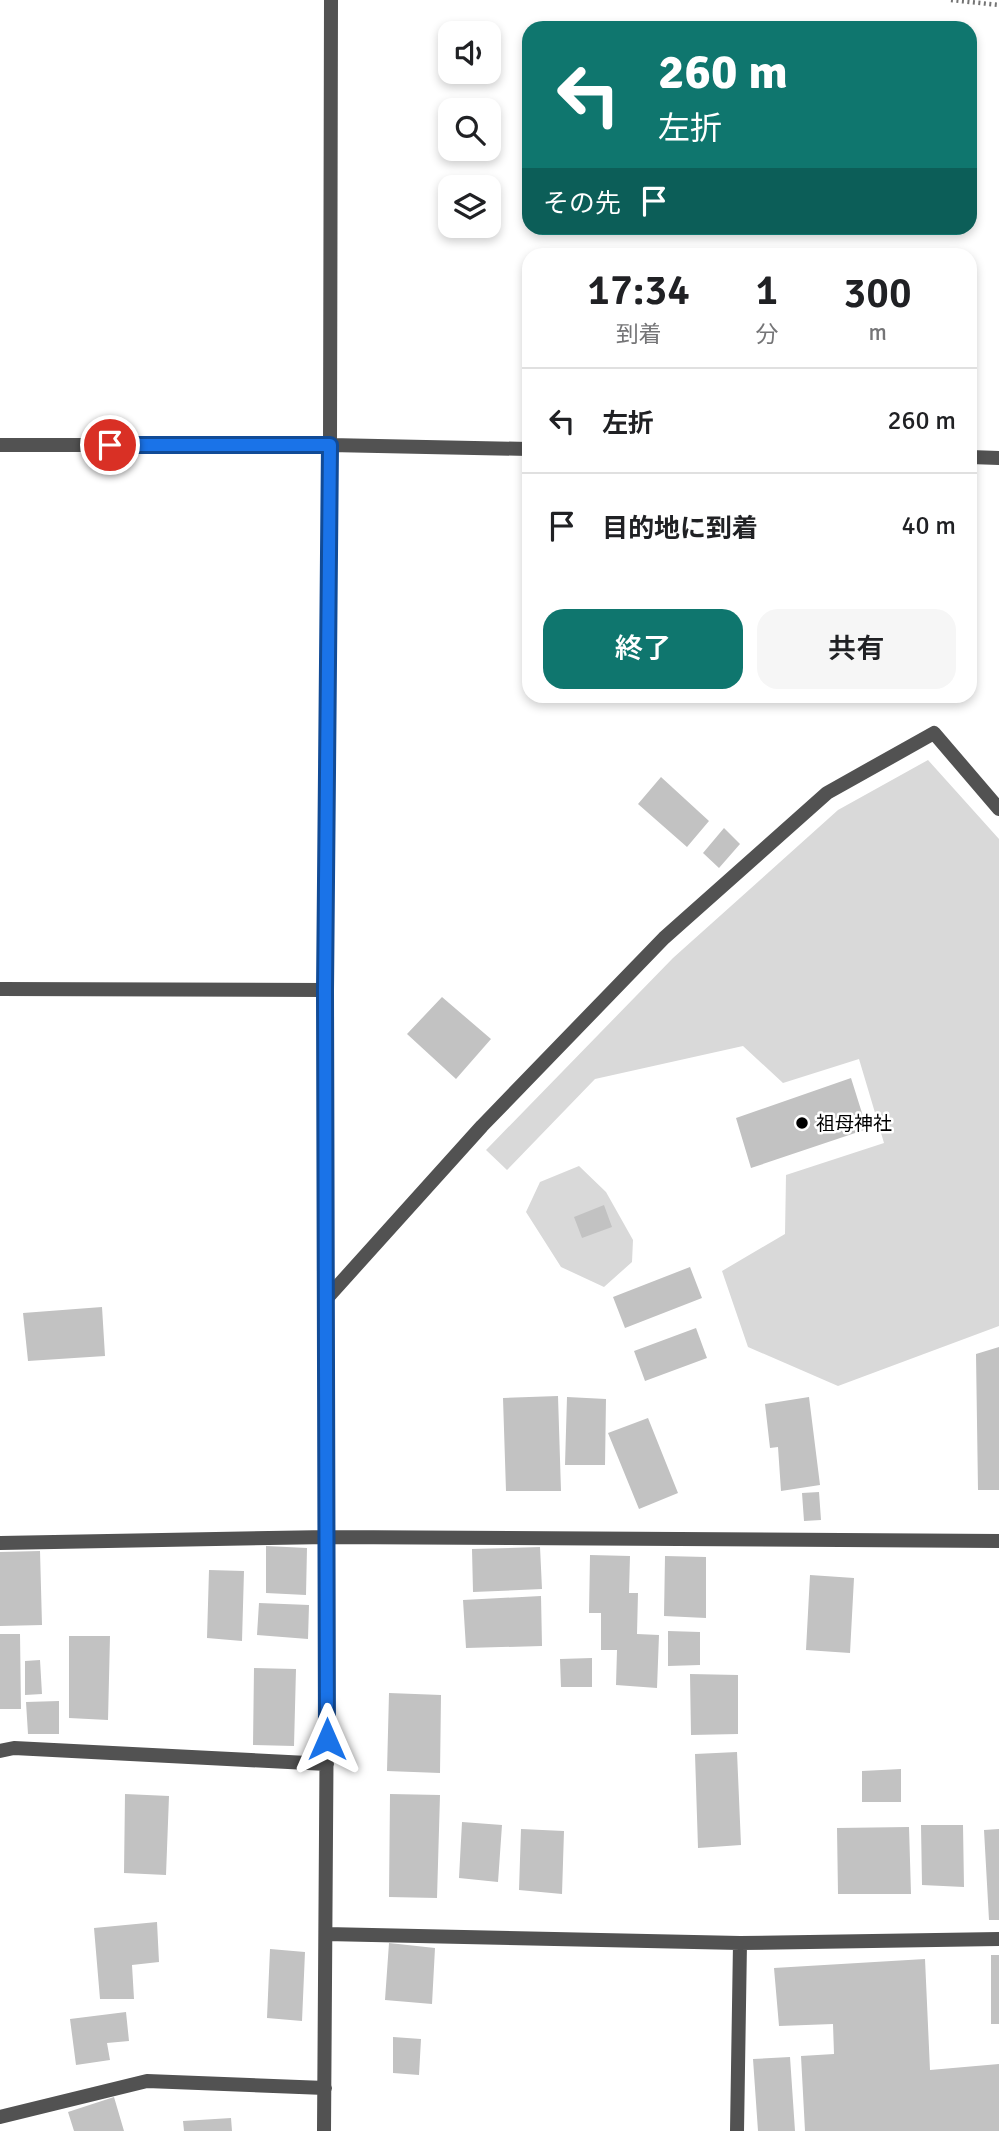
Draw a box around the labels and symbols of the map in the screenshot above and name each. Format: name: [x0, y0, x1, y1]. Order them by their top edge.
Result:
pin: [80, 415, 140, 475]
place label: 祖母神社: [816, 1112, 892, 1136]
marker: 祖母神社: [794, 1115, 810, 1131]
position arrow: [290, 1702, 364, 1776]

